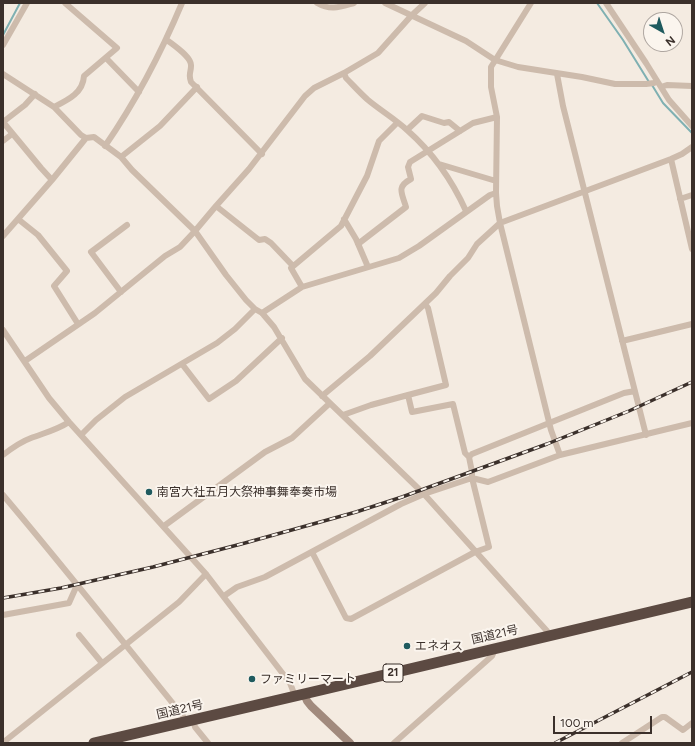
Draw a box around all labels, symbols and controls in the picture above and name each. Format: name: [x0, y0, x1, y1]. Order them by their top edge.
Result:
north arrow: [643, 12, 683, 52]
text: N: [663, 33, 678, 49]
place label: 南宮大社五月大祭神事舞奉奏市場: [157, 485, 337, 499]
marker: 南宮大社五月大祭神事舞奉奏市場: [144, 487, 154, 497]
street label: 国道21号: [470, 623, 520, 647]
place label: エネオス: [415, 639, 463, 653]
marker: エネオス: [402, 641, 412, 651]
road number: 21: [383, 664, 403, 682]
place label: ファミリーマート: [260, 672, 356, 686]
marker: ファミリーマート: [247, 674, 257, 684]
street label: 国道21号: [155, 698, 205, 722]
scale bar: [555, 708, 654, 734]
text: 100 m: [560, 716, 594, 730]

